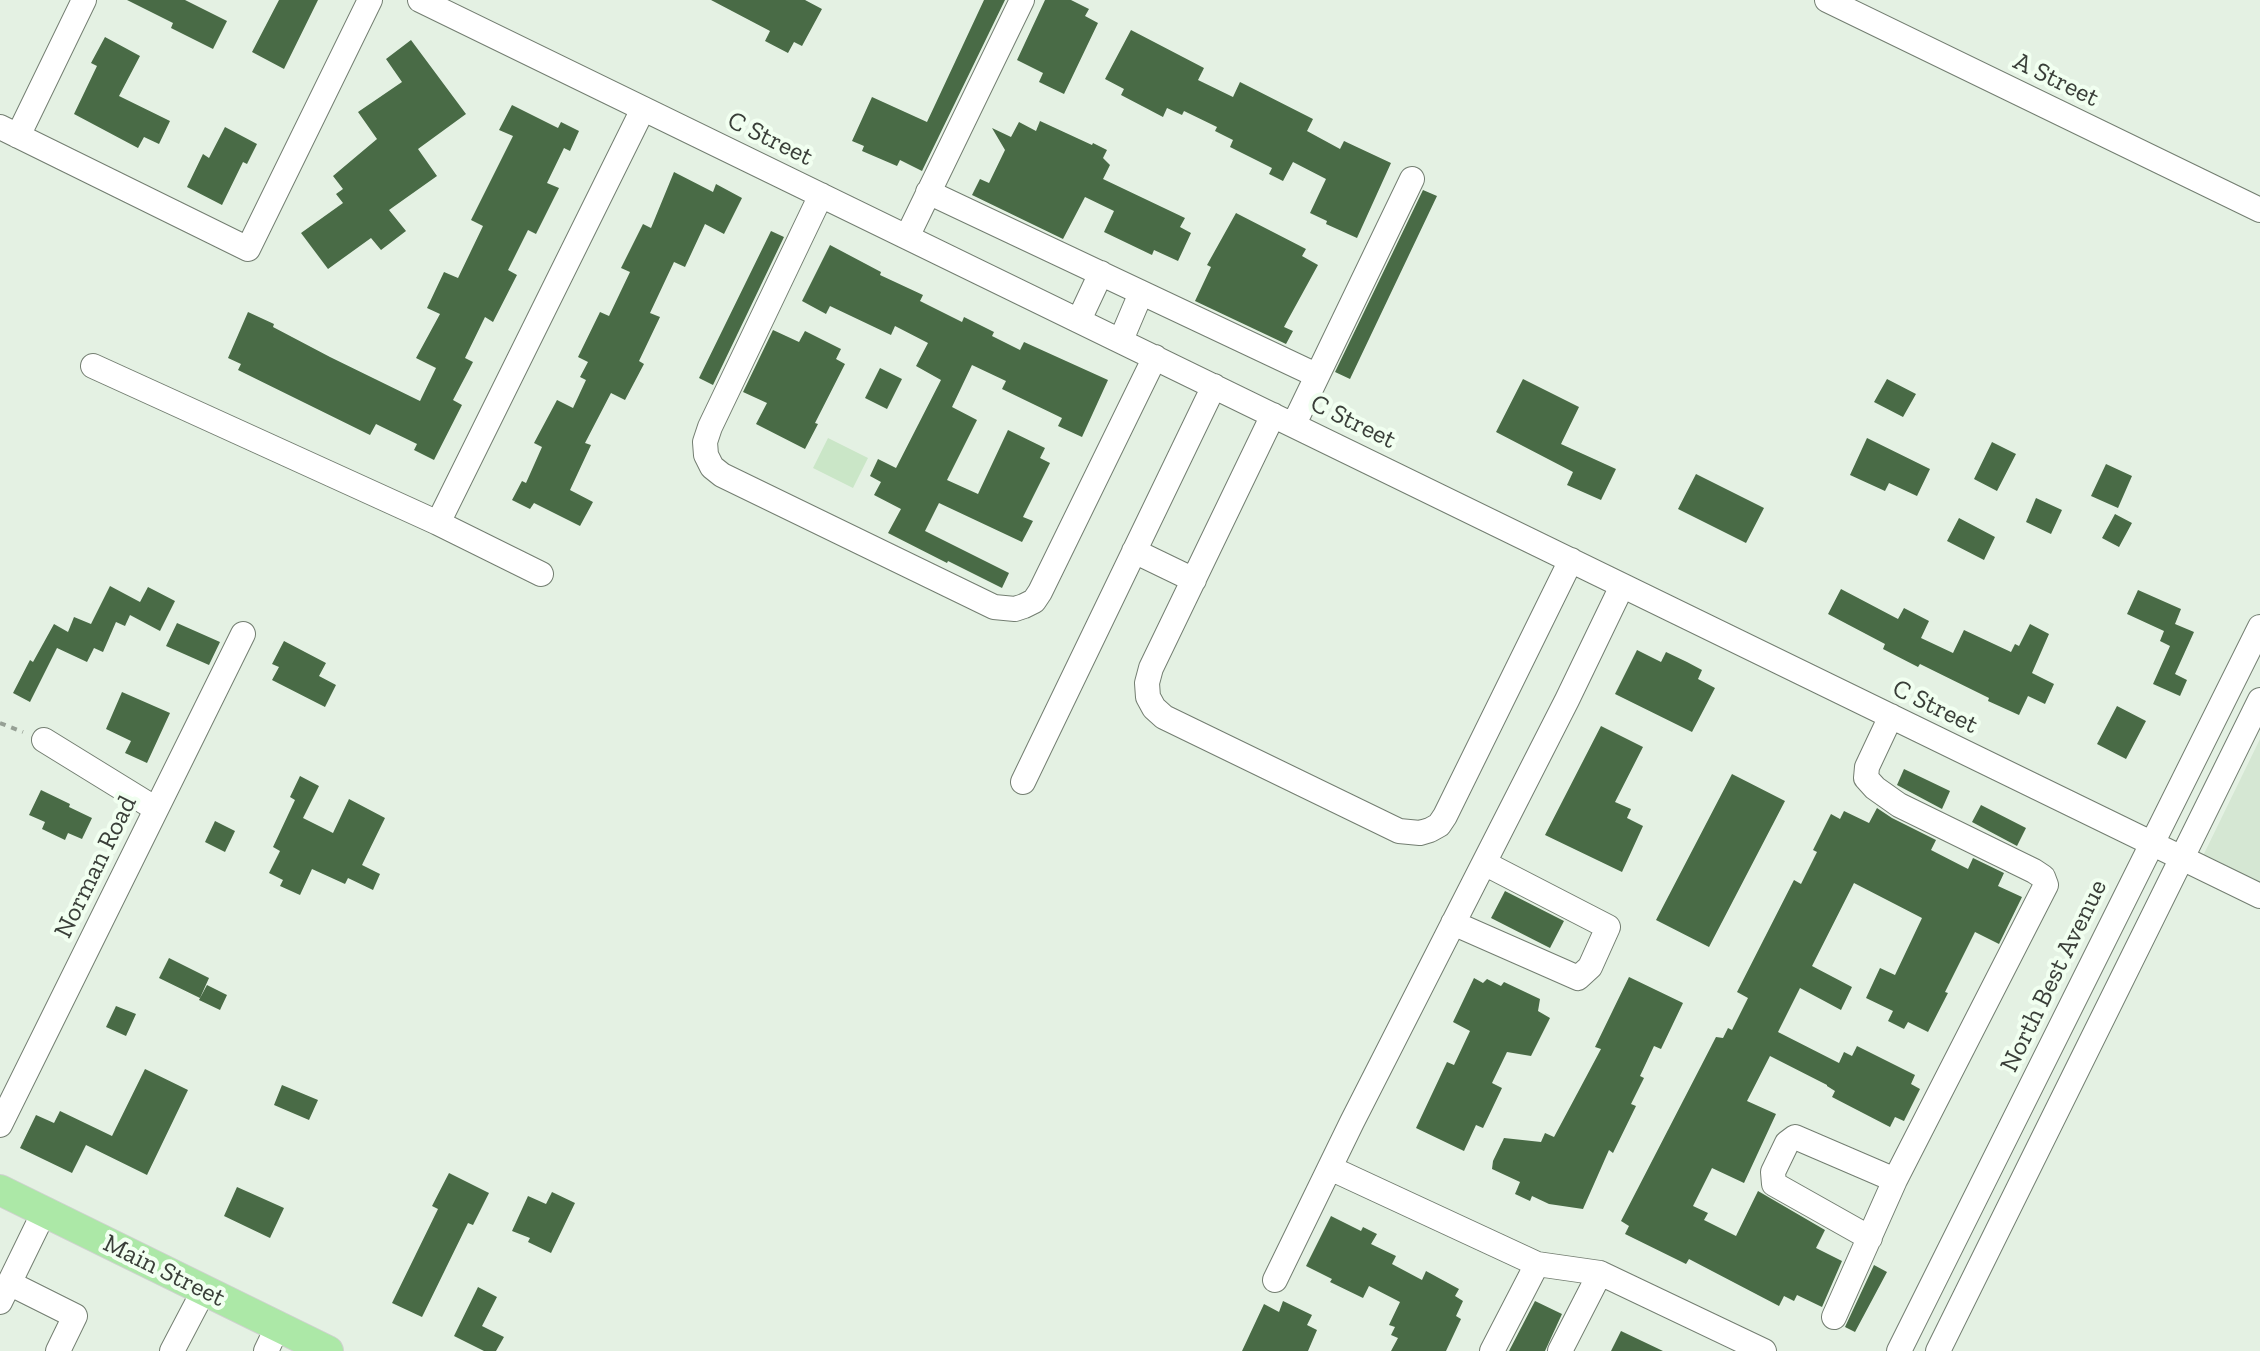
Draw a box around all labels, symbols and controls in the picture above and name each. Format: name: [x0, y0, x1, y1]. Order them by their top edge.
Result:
street label: A Street: [2008, 46, 2104, 114]
street label: C Street: [722, 105, 818, 173]
street label: C Street: [1305, 388, 1401, 456]
street label: C Street: [1887, 673, 1983, 741]
street label: Norman Road: [48, 791, 144, 943]
street label: North Best Avenue: [1994, 875, 2114, 1077]
street label: Main Street: [98, 1228, 230, 1314]

